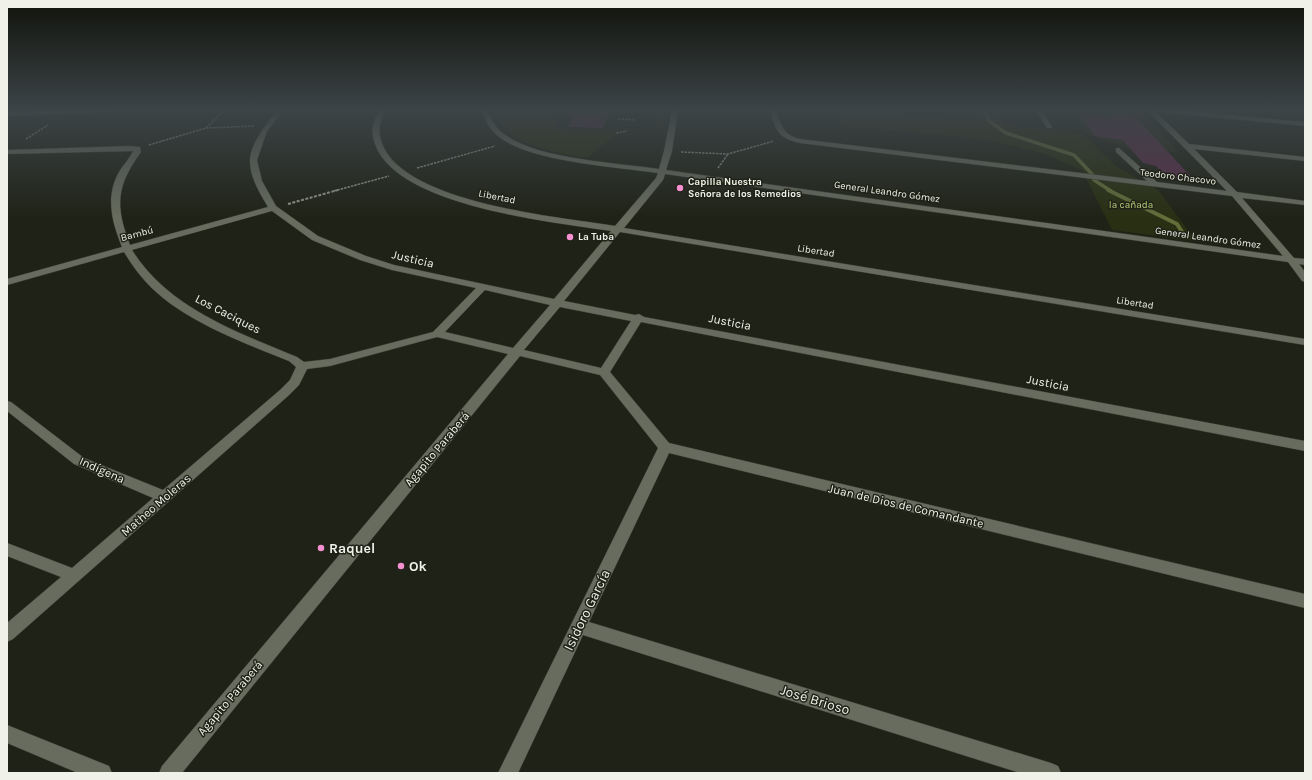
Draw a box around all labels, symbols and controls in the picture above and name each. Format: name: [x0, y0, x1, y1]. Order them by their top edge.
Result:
street label: Teodoro Chacovo: [1139, 166, 1217, 188]
place label: Capilla Nuestra Señora de los Remedios: [688, 176, 801, 200]
street label: General Leandro Gómez: [833, 179, 941, 205]
marker: Capilla Nuestra Señora de los Remedios: [675, 183, 685, 193]
street label: Libertad: [477, 188, 517, 206]
park label: la cañada: [1109, 199, 1153, 211]
street label: Bambú: [119, 224, 155, 244]
street label: General Leandro Gómez: [1154, 225, 1262, 251]
place label: La Tuba: [578, 231, 614, 243]
marker: La Tuba: [565, 232, 575, 242]
street label: Libertad: [797, 242, 835, 260]
street label: Justicia: [391, 247, 435, 271]
street label: Los Caciques: [193, 291, 263, 337]
street label: Libertad: [1116, 294, 1154, 312]
street label: Justicia: [708, 311, 752, 333]
street label: Justicia: [1026, 372, 1070, 394]
street label: Agapito Paraberá: [402, 409, 472, 489]
street label: Indígena: [77, 454, 127, 486]
street label: Matheo Moleras: [118, 471, 194, 539]
street label: Juan de Dios de Comandante: [827, 481, 985, 531]
place label: Raquel: [329, 540, 375, 557]
marker: Raquel: [316, 543, 326, 553]
place label: Ok: [409, 558, 428, 575]
marker: Ok: [396, 561, 406, 571]
street label: Isidoro García: [560, 567, 614, 653]
street label: Agapito Paraberá: [195, 658, 265, 738]
street label: José Brioso: [778, 681, 852, 719]

